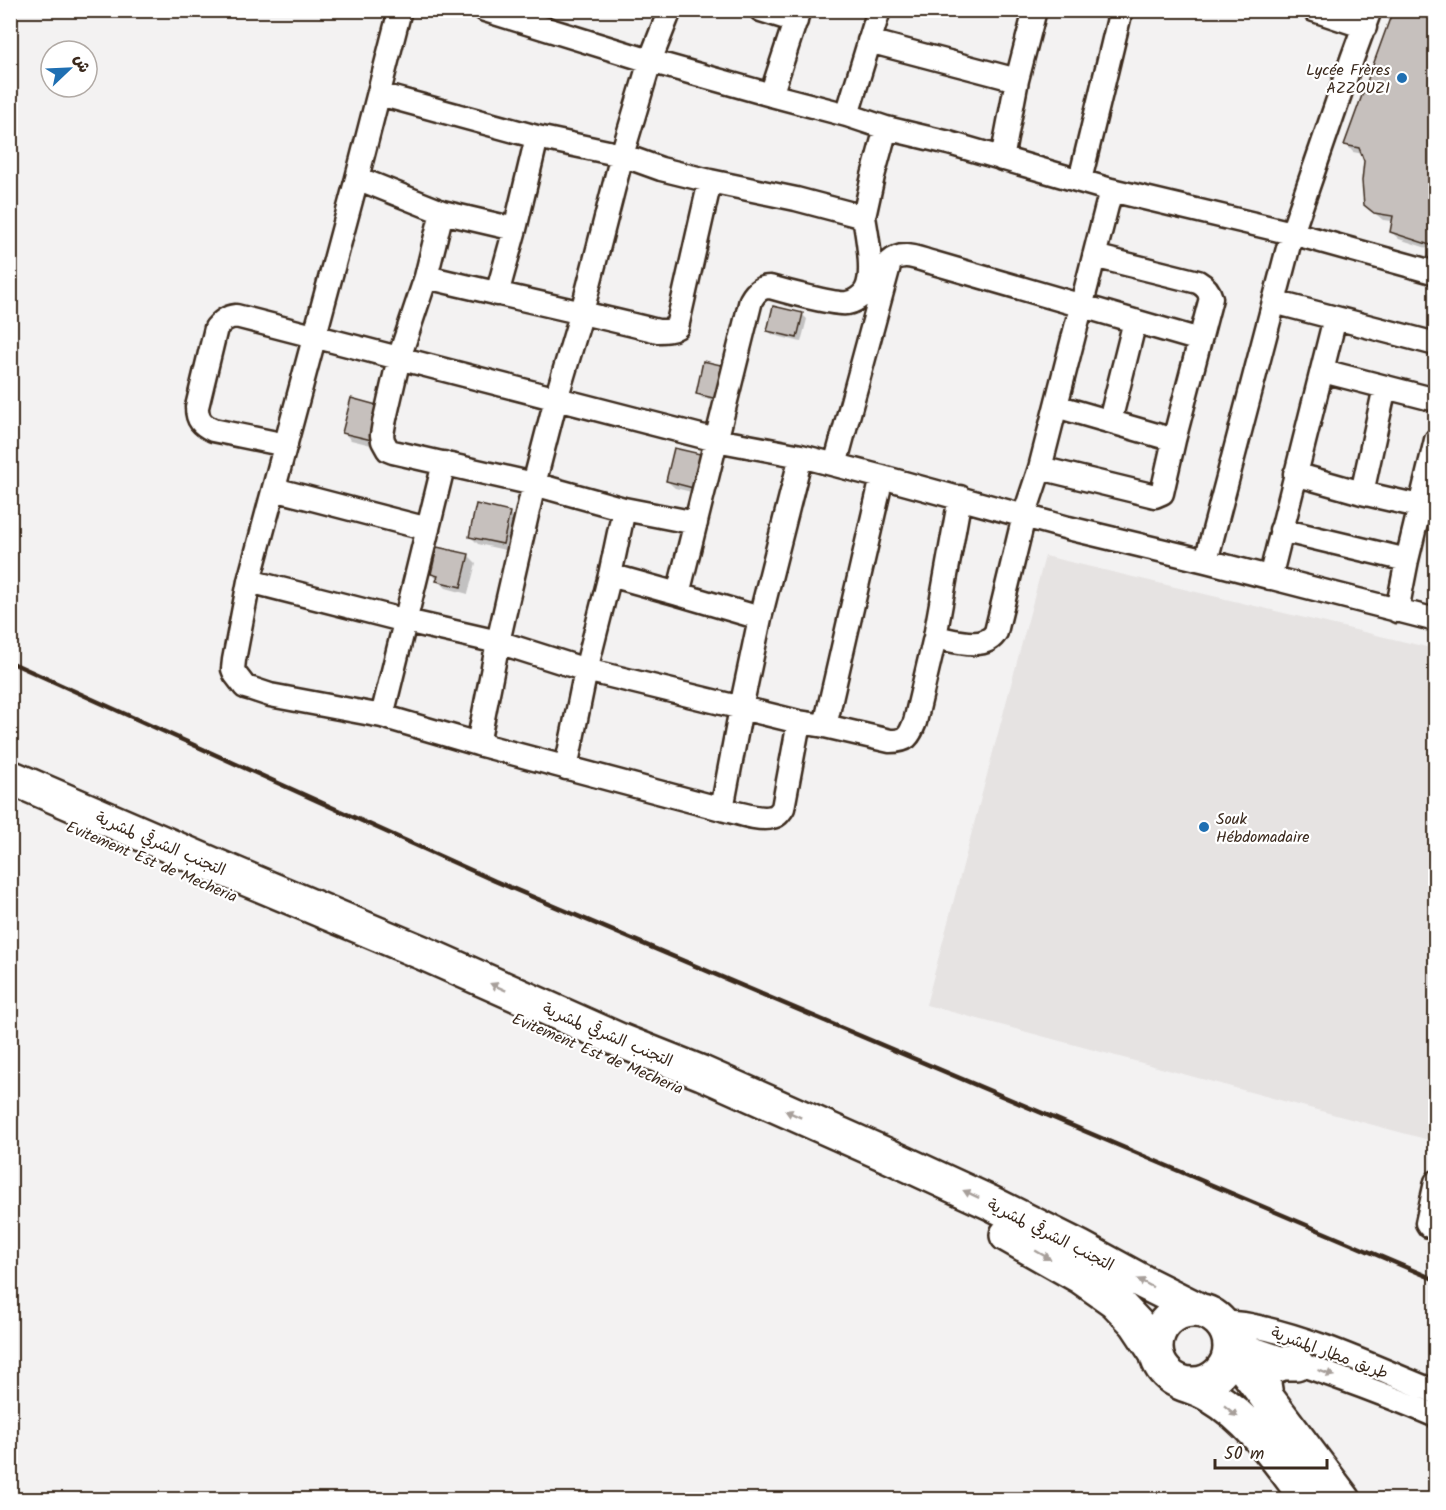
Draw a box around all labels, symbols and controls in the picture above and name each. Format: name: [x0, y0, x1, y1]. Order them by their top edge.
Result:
north arrow: [39, 39, 99, 99]
text: ش: [66, 51, 96, 77]
place label: Lycée Frères AZZOUZI: [1306, 58, 1390, 101]
marker: Lycée Frères AZZOUZI: [1395, 71, 1409, 85]
street label: التجنب الشرقي لمشرية: [91, 806, 229, 883]
place label: Souk Hébdomadaire: [1216, 807, 1309, 850]
street label: Evitement Est de Mecheria: [62, 815, 241, 910]
marker: Souk Hébdomadaire: [1197, 820, 1211, 834]
one-way arrow: [490, 983, 507, 992]
street label: التجنب الشرقي لمشرية: [538, 997, 676, 1074]
street label: Evitement Est de Mecheria: [508, 1007, 687, 1102]
one-way arrow: [784, 1109, 802, 1119]
one-way arrow: [962, 1189, 980, 1199]
street label: التجنب الشرقي لمشرية: [983, 1193, 1118, 1278]
one-way arrow: [1035, 1250, 1051, 1261]
one-way arrow: [1136, 1278, 1153, 1288]
street label: طريق مطار المشرية: [1267, 1321, 1392, 1386]
one-way arrow: [1317, 1369, 1335, 1379]
one-way arrow: [1224, 1405, 1239, 1417]
scale bar: [1215, 1432, 1328, 1470]
text: 50 m: [1224, 1440, 1264, 1469]

